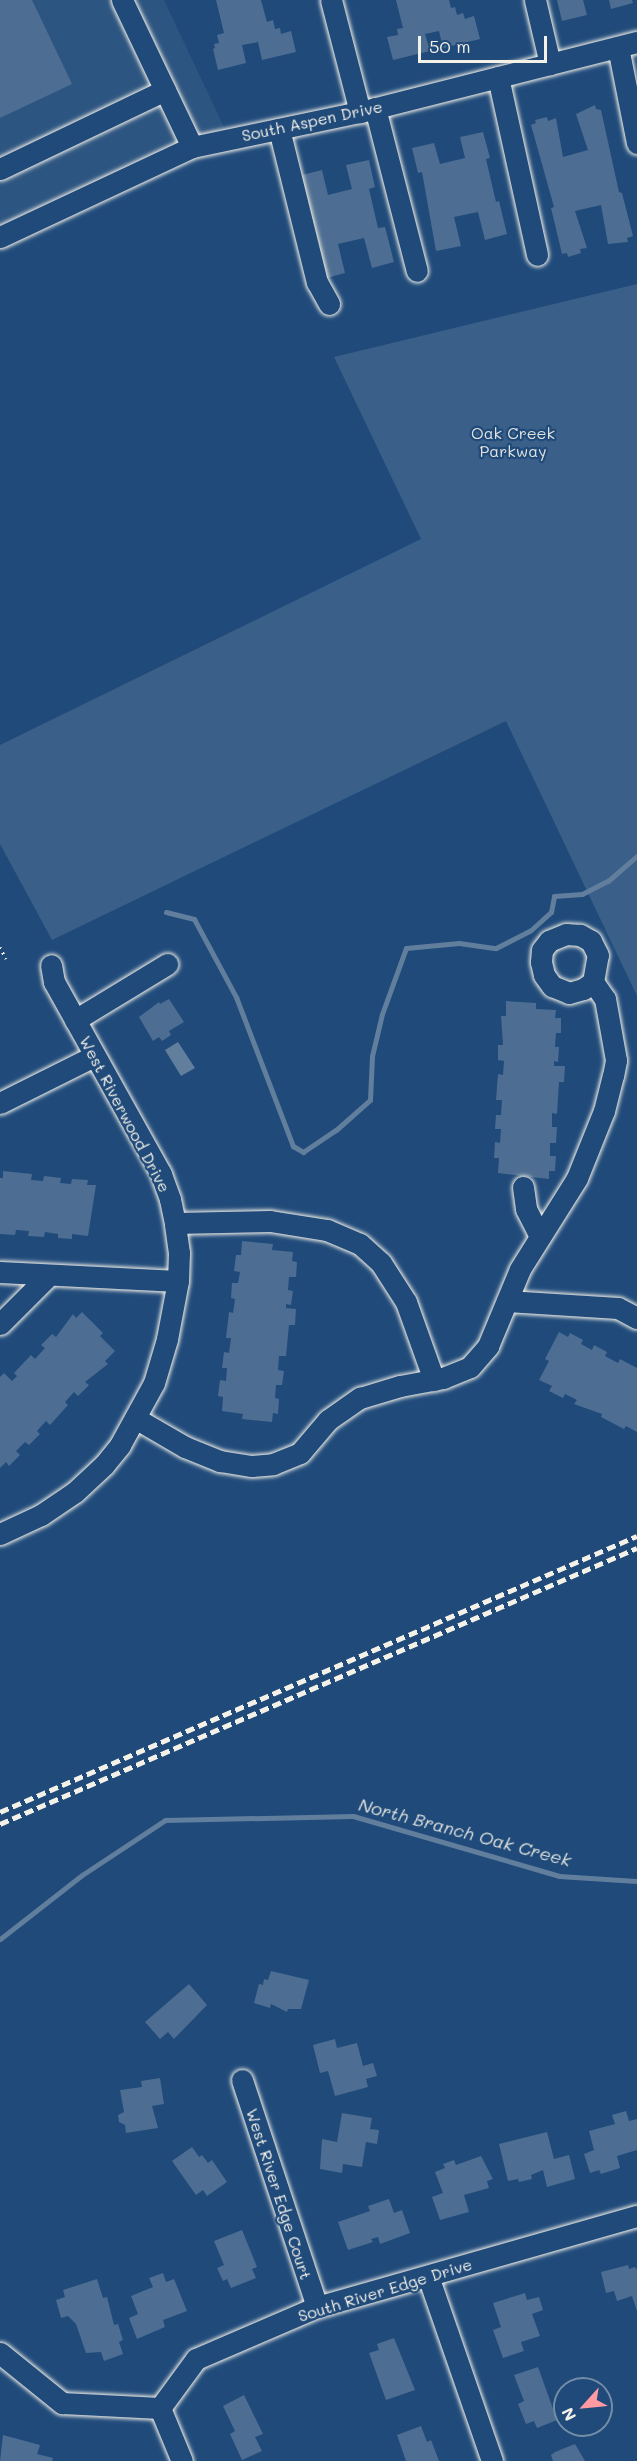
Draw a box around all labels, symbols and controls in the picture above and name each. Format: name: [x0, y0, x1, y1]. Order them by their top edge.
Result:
scale bar: [421, 24, 550, 62]
text: 50 m: [429, 34, 471, 58]
street label: South Aspen Drive: [240, 97, 384, 145]
park label: Oak Creek Parkway: [471, 423, 555, 461]
street label: West Riverwood Drive: [76, 1033, 174, 1195]
water label: North Branch Oak Creek: [356, 1793, 574, 1871]
street label: West River Edge Court: [242, 2106, 316, 2282]
street label: South River Edge Drive: [296, 2254, 474, 2326]
north arrow: [553, 2377, 613, 2437]
text: N: [556, 2404, 580, 2425]

